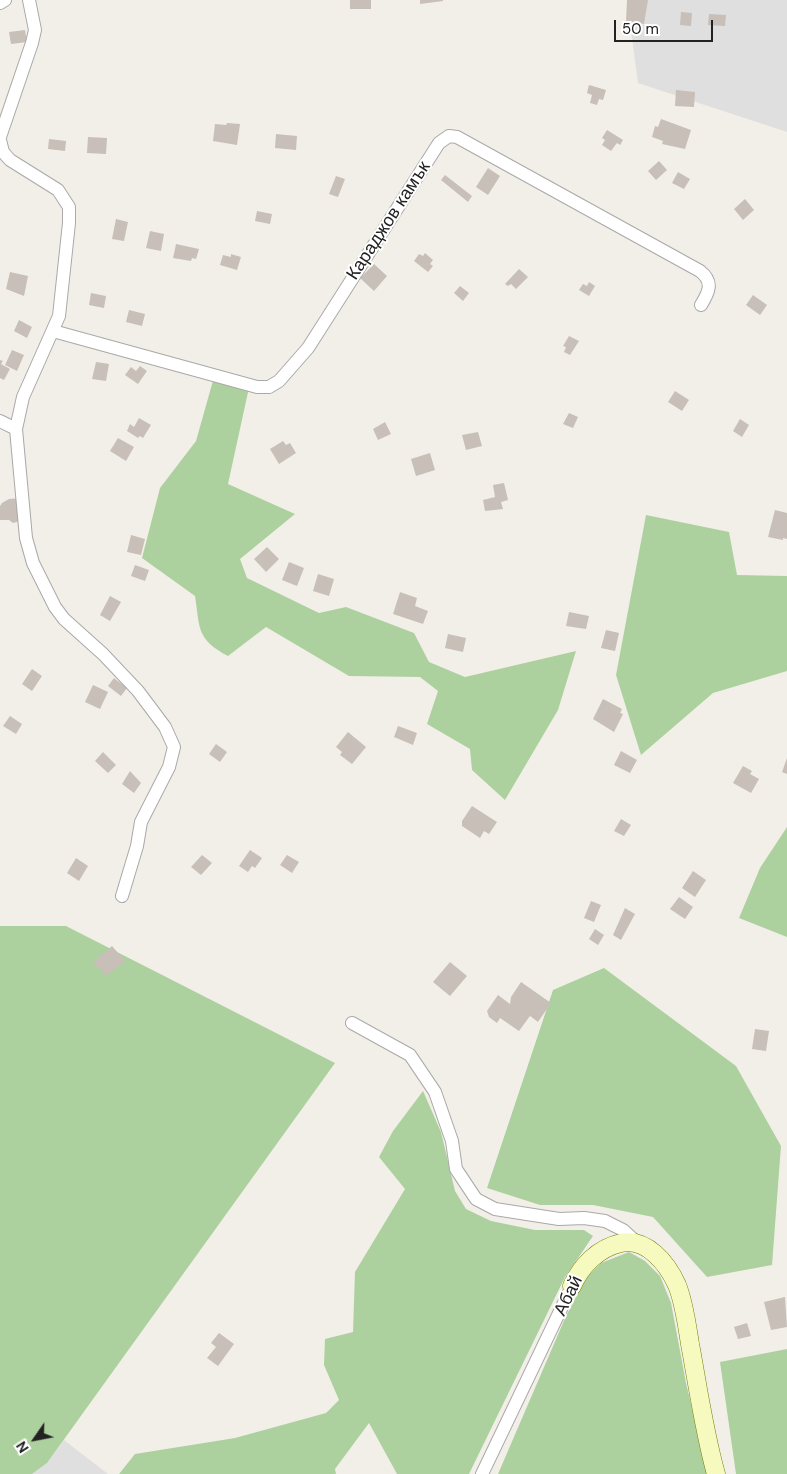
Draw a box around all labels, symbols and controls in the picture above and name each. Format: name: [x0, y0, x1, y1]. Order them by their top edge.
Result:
scale bar: [617, 10, 716, 42]
text: 50 m: [622, 19, 659, 39]
street label: Караджов камък: [343, 158, 435, 284]
street label: Абай: [550, 1272, 588, 1320]
north arrow: [10, 1414, 60, 1464]
text: N: [12, 1438, 33, 1456]

